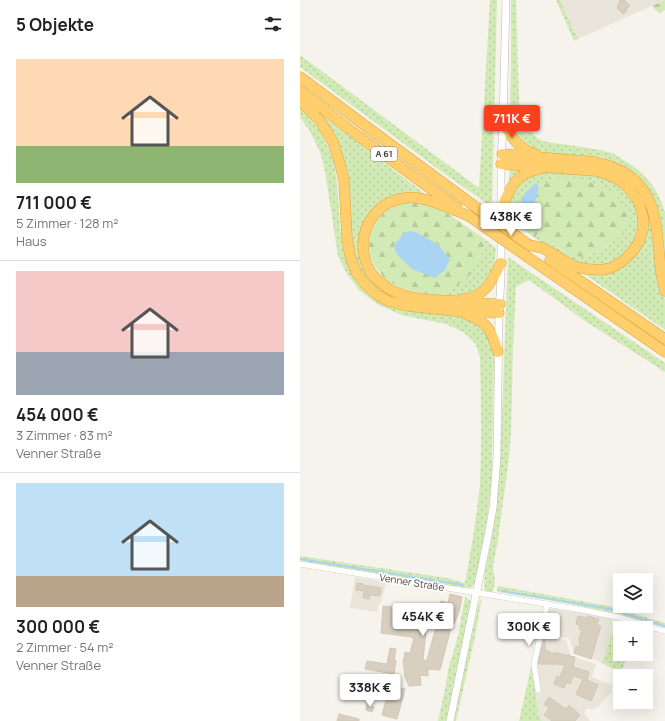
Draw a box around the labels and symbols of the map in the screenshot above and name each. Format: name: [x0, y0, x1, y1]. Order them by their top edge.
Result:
pin: 711K €: [479, 105, 545, 139]
road number: A 61: [371, 147, 397, 161]
pin: 438K €: [478, 203, 544, 237]
street label: Venner Straße: [379, 570, 446, 594]
pin: 454K €: [390, 603, 456, 637]
pin: 300K €: [496, 613, 562, 647]
pin: 338K €: [337, 674, 403, 708]

